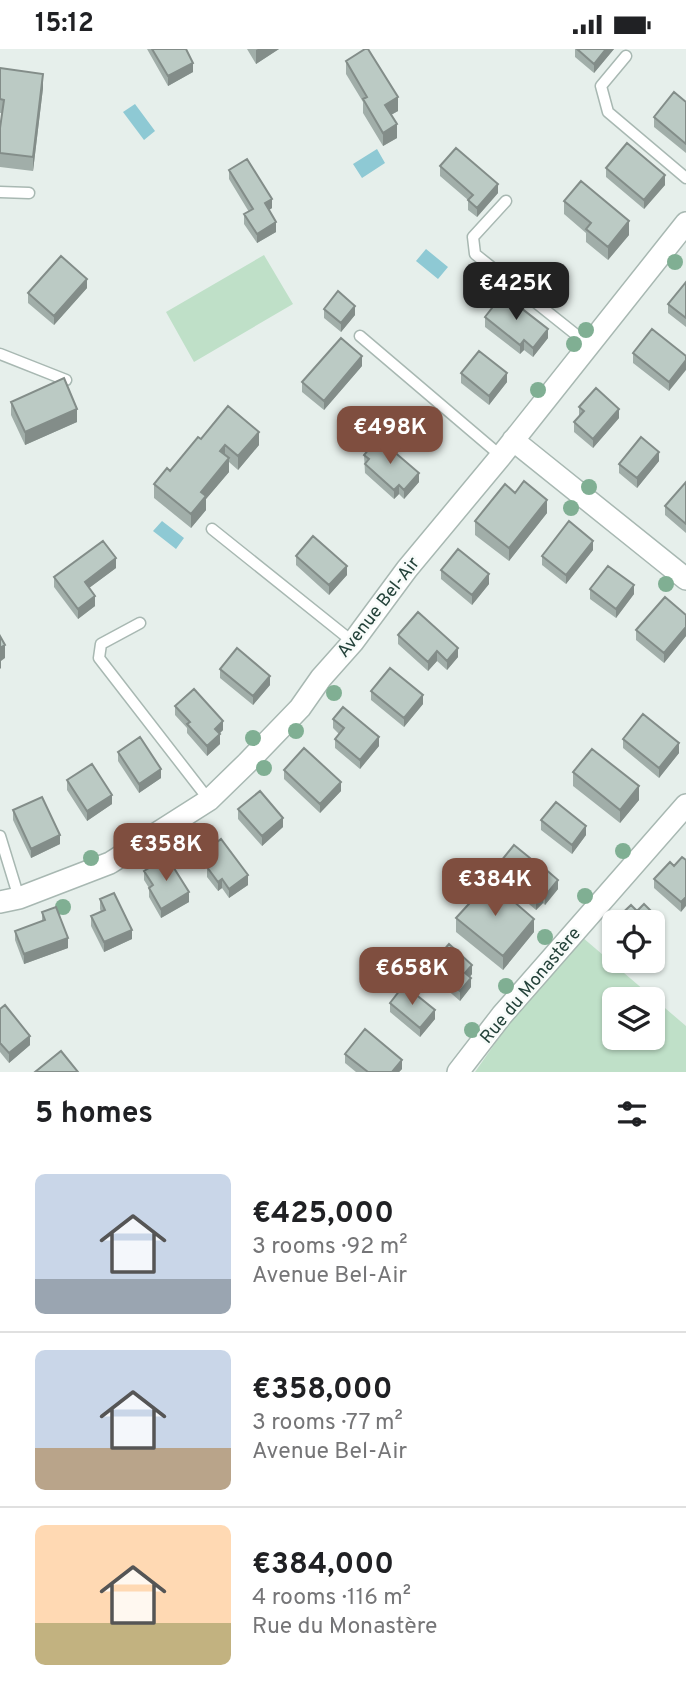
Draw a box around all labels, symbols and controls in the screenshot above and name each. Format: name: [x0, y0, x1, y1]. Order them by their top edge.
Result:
text: 15:12: [35, 8, 94, 41]
pin: €425K: [467, 263, 565, 322]
text: €425K: [479, 270, 553, 299]
pin: €498K: [341, 407, 439, 466]
text: €498K: [353, 414, 427, 443]
street label: Avenue Bel-Air: [333, 553, 426, 663]
pin: €358K: [117, 823, 215, 883]
text: €358K: [129, 831, 203, 860]
pin: €384K: [446, 859, 544, 918]
text: €384K: [458, 866, 532, 895]
map controls: [602, 910, 665, 1050]
button: locate: [602, 910, 665, 973]
street label: Rue du Monastère: [476, 923, 587, 1049]
pin: €658K: [363, 947, 461, 1007]
text: €658K: [375, 955, 449, 984]
button: layers: [602, 987, 665, 1050]
icon: filters: [613, 1095, 651, 1133]
text: 5 homes: [35, 1096, 153, 1133]
text: €425,000: [252, 1196, 394, 1233]
icon: home: [91, 1202, 175, 1286]
text: 3 rooms · 92 m²: [252, 1233, 408, 1262]
text: Avenue Bel-Air: [252, 1262, 407, 1291]
text: €358,000: [252, 1372, 392, 1409]
icon: home: [91, 1378, 175, 1462]
text: 3 rooms · 77 m²: [252, 1409, 403, 1438]
text: Avenue Bel-Air: [252, 1438, 407, 1467]
text: €384,000: [252, 1547, 394, 1584]
icon: home: [91, 1553, 175, 1637]
text: 4 rooms · 116 m²: [252, 1584, 411, 1613]
text: Rue du Monastère: [252, 1613, 437, 1642]

